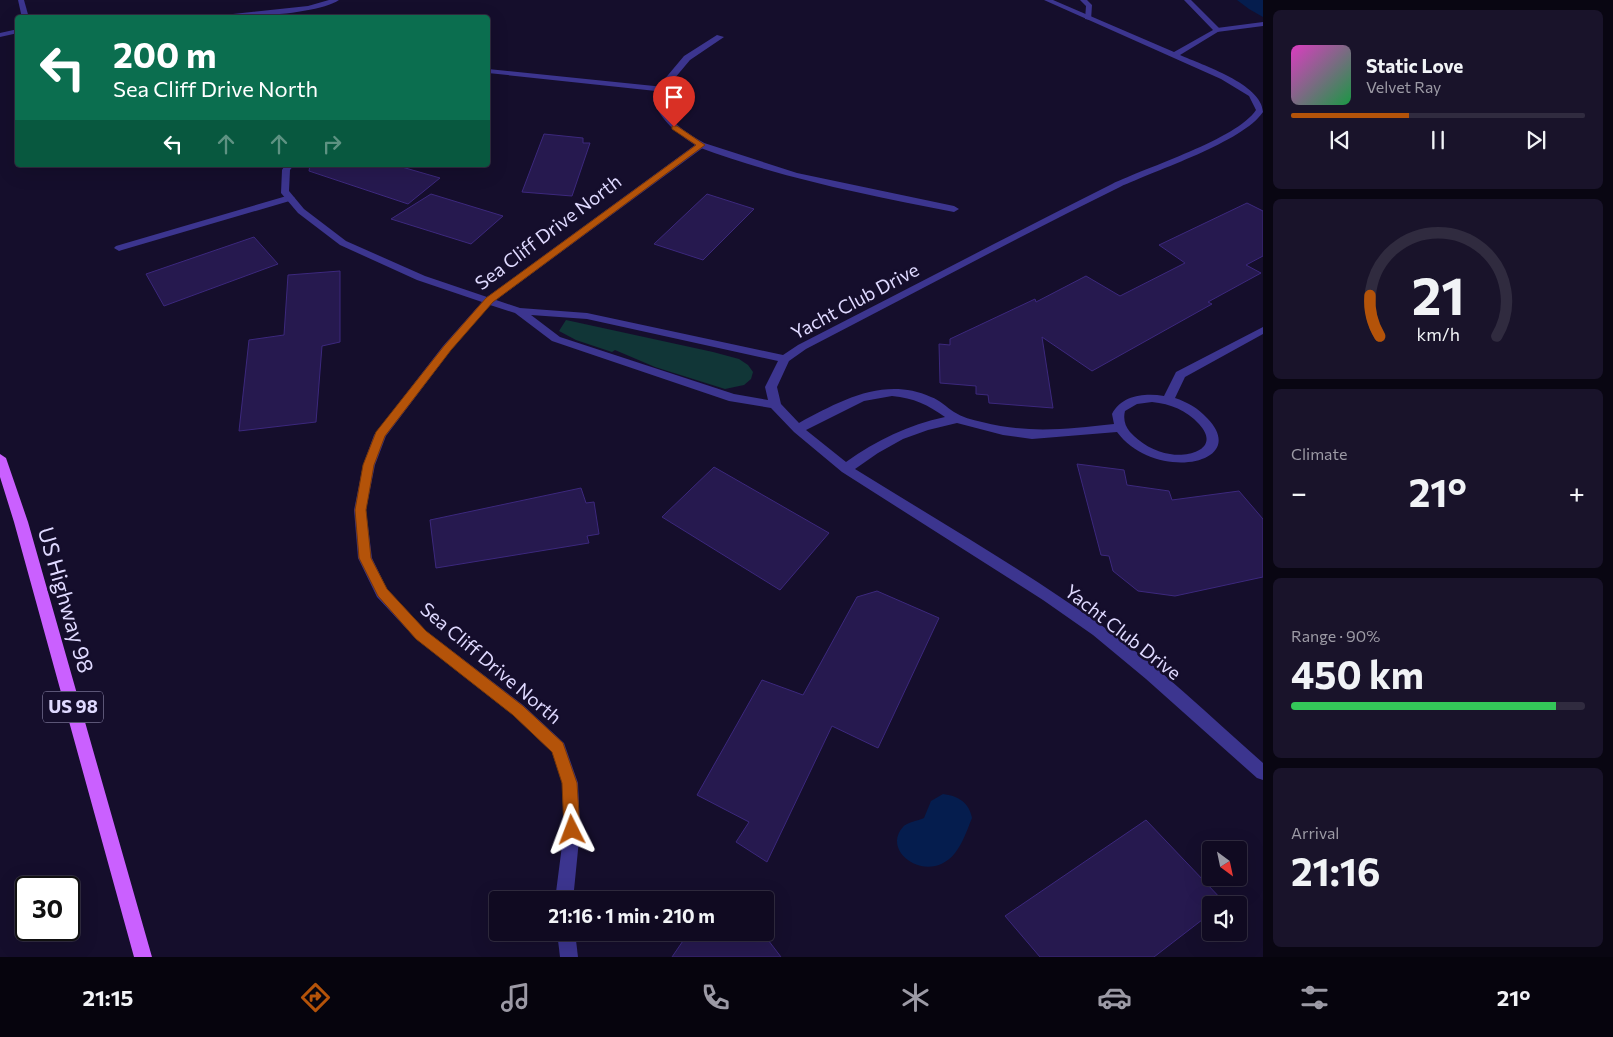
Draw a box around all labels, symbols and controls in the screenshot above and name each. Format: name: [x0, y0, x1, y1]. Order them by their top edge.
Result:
text: 200 m: [113, 32, 216, 75]
icon: left: [30, 35, 95, 100]
text: Static Love: [1366, 54, 1463, 77]
text: Sea Cliff Drive North: [113, 75, 318, 102]
pin: [653, 76, 695, 127]
text: Velvet Ray: [1366, 77, 1441, 96]
icon: arrive: [660, 83, 688, 111]
icon: previous: [1326, 126, 1354, 154]
icon: pause: [1424, 126, 1452, 154]
icon: next: [1522, 126, 1550, 154]
icon: left: [159, 130, 187, 158]
icon: ahead: [212, 130, 240, 158]
icon: ahead: [265, 130, 293, 158]
icon: right: [318, 130, 346, 158]
street label: Sea Cliff Drive North: [470, 169, 625, 294]
street label: Yacht Club Drive: [787, 257, 923, 344]
text: 21: [1411, 262, 1465, 326]
text: km/h: [1416, 323, 1460, 345]
text: Climate: [1291, 444, 1347, 463]
text: 21°: [1409, 468, 1467, 515]
text: −: [1291, 475, 1307, 509]
text: +: [1569, 475, 1585, 509]
street label: US Highway 98: [33, 524, 100, 676]
street label: Yacht Club Drive: [1061, 579, 1186, 684]
street label: Sea Cliff Drive North: [416, 597, 567, 728]
text: Range · 90%: [1291, 626, 1380, 645]
text: 450 km: [1291, 650, 1424, 697]
road number: US 98: [43, 692, 103, 722]
position arrow: [545, 803, 597, 855]
text: Arrival: [1291, 823, 1339, 842]
north arrow: [1202, 841, 1248, 886]
map controls: [1202, 841, 1247, 941]
text: 21:16: [1291, 847, 1381, 894]
speed limit sign: 30: [15, 876, 80, 941]
button: sound: [1202, 896, 1247, 941]
text: 21:16 · 1 min · 210 m: [548, 904, 715, 927]
icon: directions: [298, 980, 333, 1015]
icon: music: [498, 980, 533, 1015]
icon: phone: [698, 980, 733, 1015]
icon: climate: [898, 980, 933, 1015]
icon: car: [1097, 980, 1132, 1015]
icon: filters: [1297, 980, 1332, 1015]
text: 21:15: [82, 984, 133, 1011]
text: 21°: [1497, 984, 1531, 1011]

